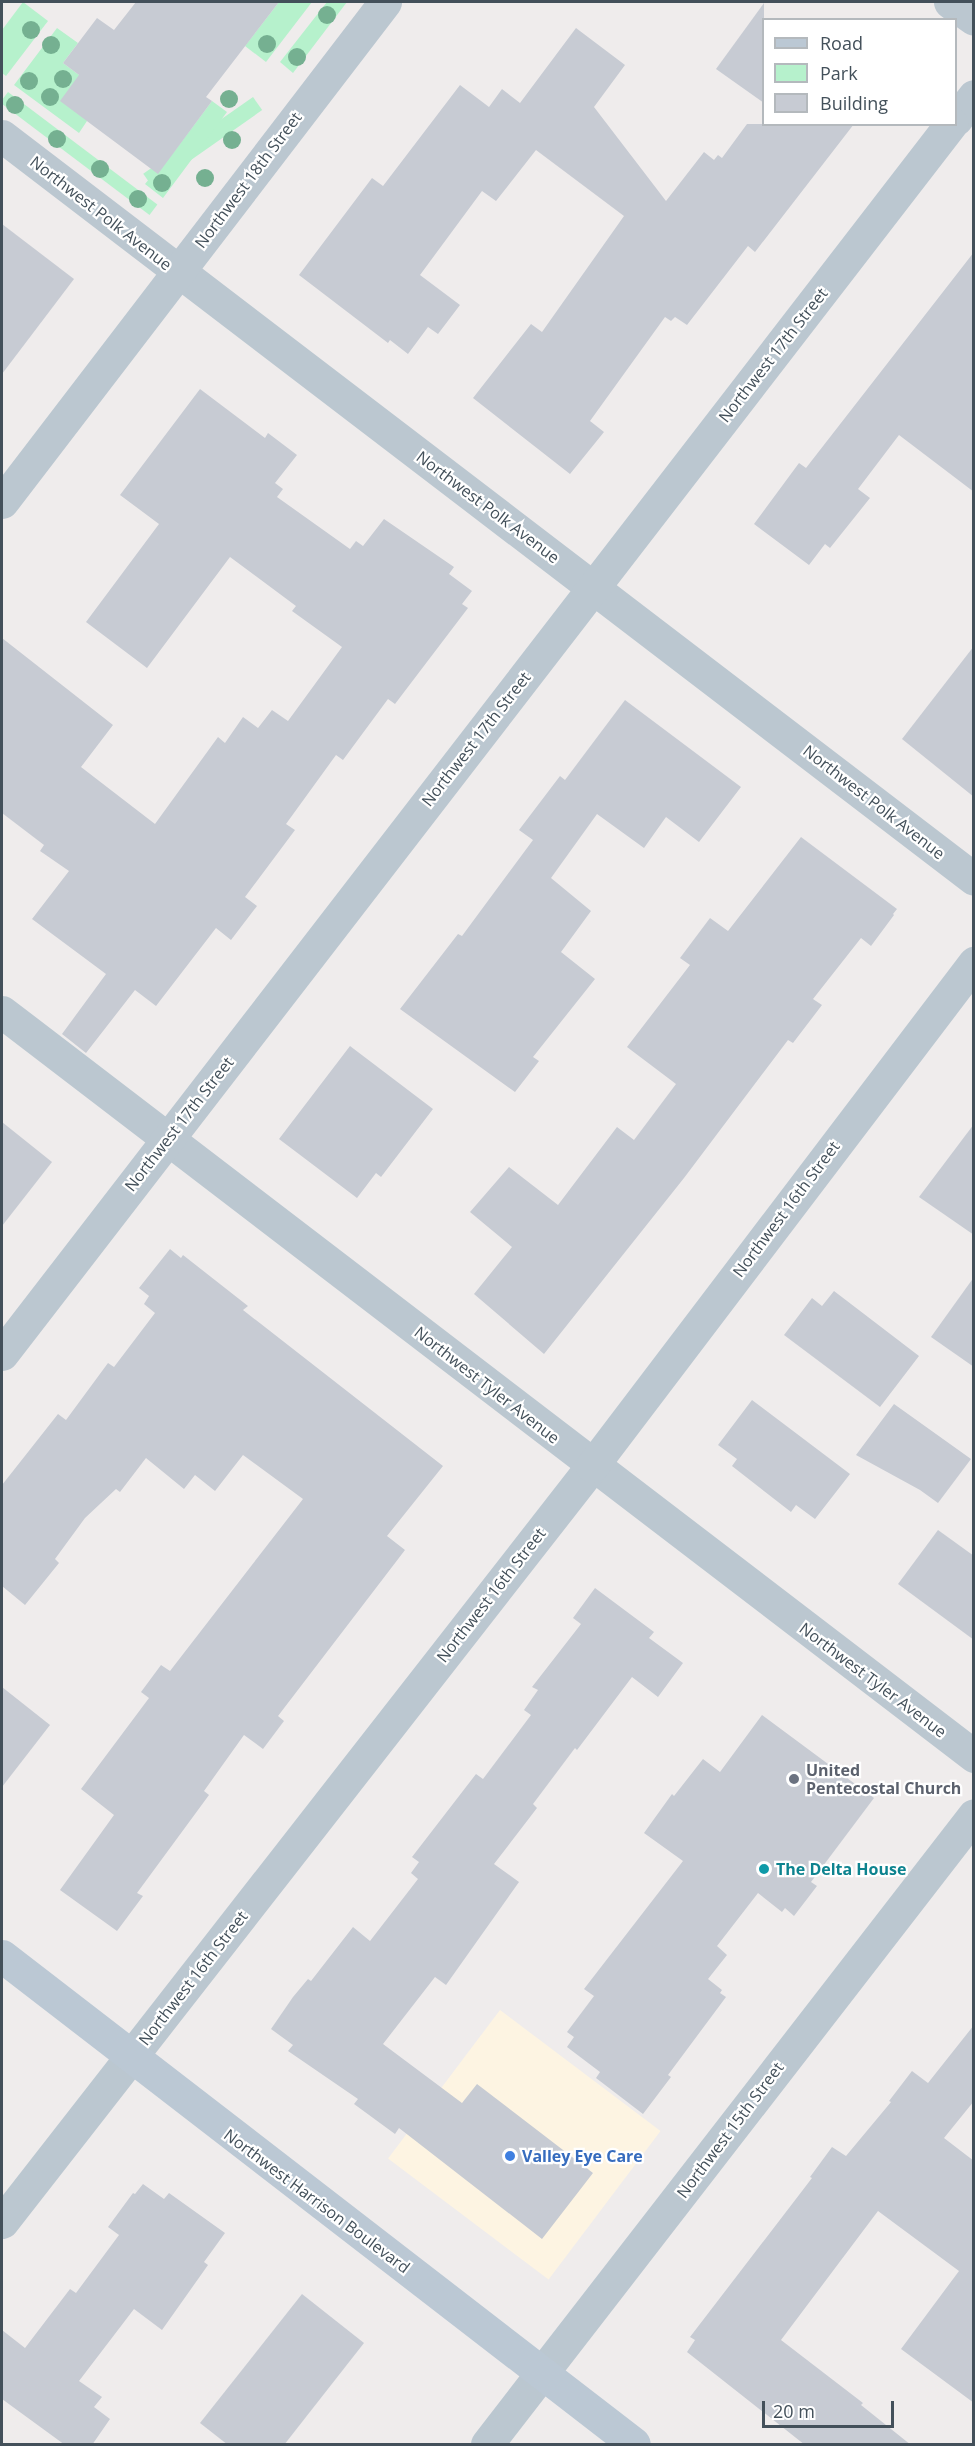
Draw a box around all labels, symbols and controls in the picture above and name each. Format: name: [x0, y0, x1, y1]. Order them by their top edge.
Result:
legend: [762, 18, 957, 126]
text: Road: [820, 31, 863, 55]
text: Park: [820, 61, 858, 85]
text: Building: [820, 91, 888, 115]
street label: Northwest 18th Street: [191, 108, 305, 252]
street label: Northwest Polk Avenue: [26, 152, 176, 274]
street label: Northwest 17th Street: [715, 284, 831, 426]
street label: Northwest Polk Avenue: [413, 447, 563, 567]
street label: Northwest 17th Street: [418, 668, 534, 810]
street label: Northwest Polk Avenue: [799, 741, 949, 863]
street label: Northwest 17th Street: [121, 1053, 237, 1195]
street label: Northwest 16th Street: [729, 1137, 843, 1281]
street label: Northwest Tyler Avenue: [411, 1322, 563, 1448]
street label: Northwest 16th Street: [433, 1524, 549, 1666]
street label: Northwest Tyler Avenue: [796, 1619, 950, 1741]
place label: United Pentecostal Church: [806, 1760, 961, 1798]
marker: United Pentecostal Church: [787, 1772, 801, 1786]
place label: The Delta House: [776, 1859, 906, 1879]
marker: The Delta House: [757, 1862, 771, 1876]
street label: Northwest 16th Street: [135, 1907, 251, 2049]
street label: Northwest 15th Street: [673, 2058, 787, 2202]
street label: Northwest Harrison Boulevard: [220, 2125, 414, 2277]
place label: Valley Eye Care: [522, 2146, 643, 2166]
marker: Valley Eye Care: [503, 2149, 517, 2163]
scale bar: [765, 2389, 897, 2427]
text: 20 m: [773, 2399, 815, 2423]

